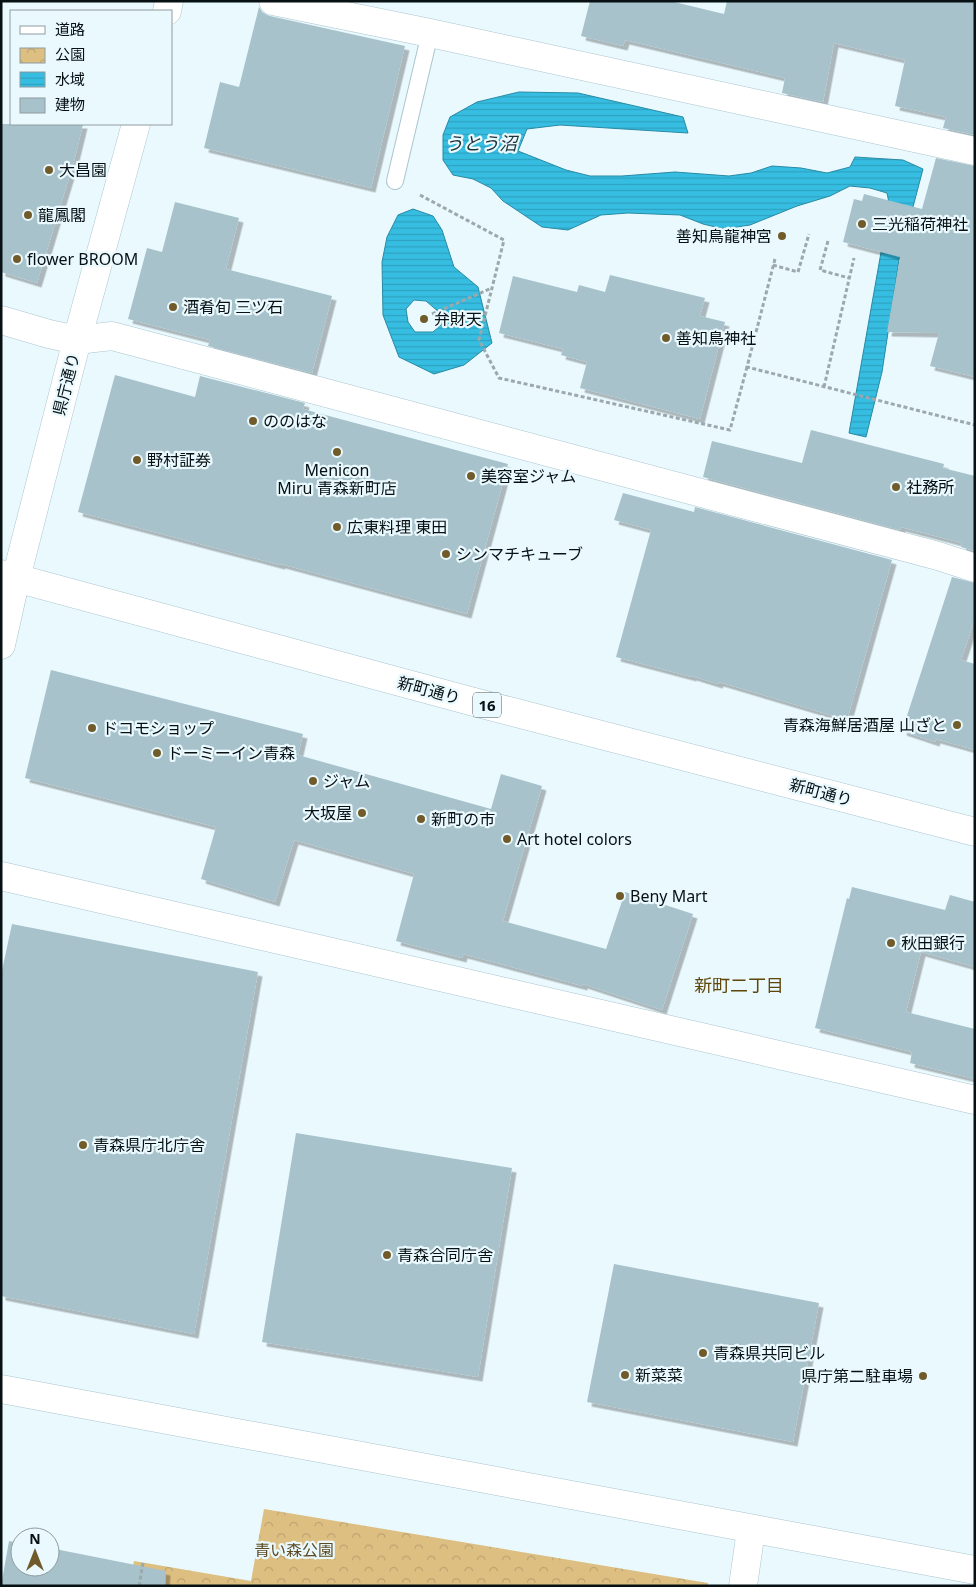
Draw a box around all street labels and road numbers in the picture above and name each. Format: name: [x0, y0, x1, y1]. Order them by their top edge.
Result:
street label: 県庁通り: [48, 350, 84, 418]
street label: 新町通り: [395, 671, 463, 709]
road number: 16: [473, 692, 501, 718]
street label: 新町通り: [787, 773, 855, 811]

